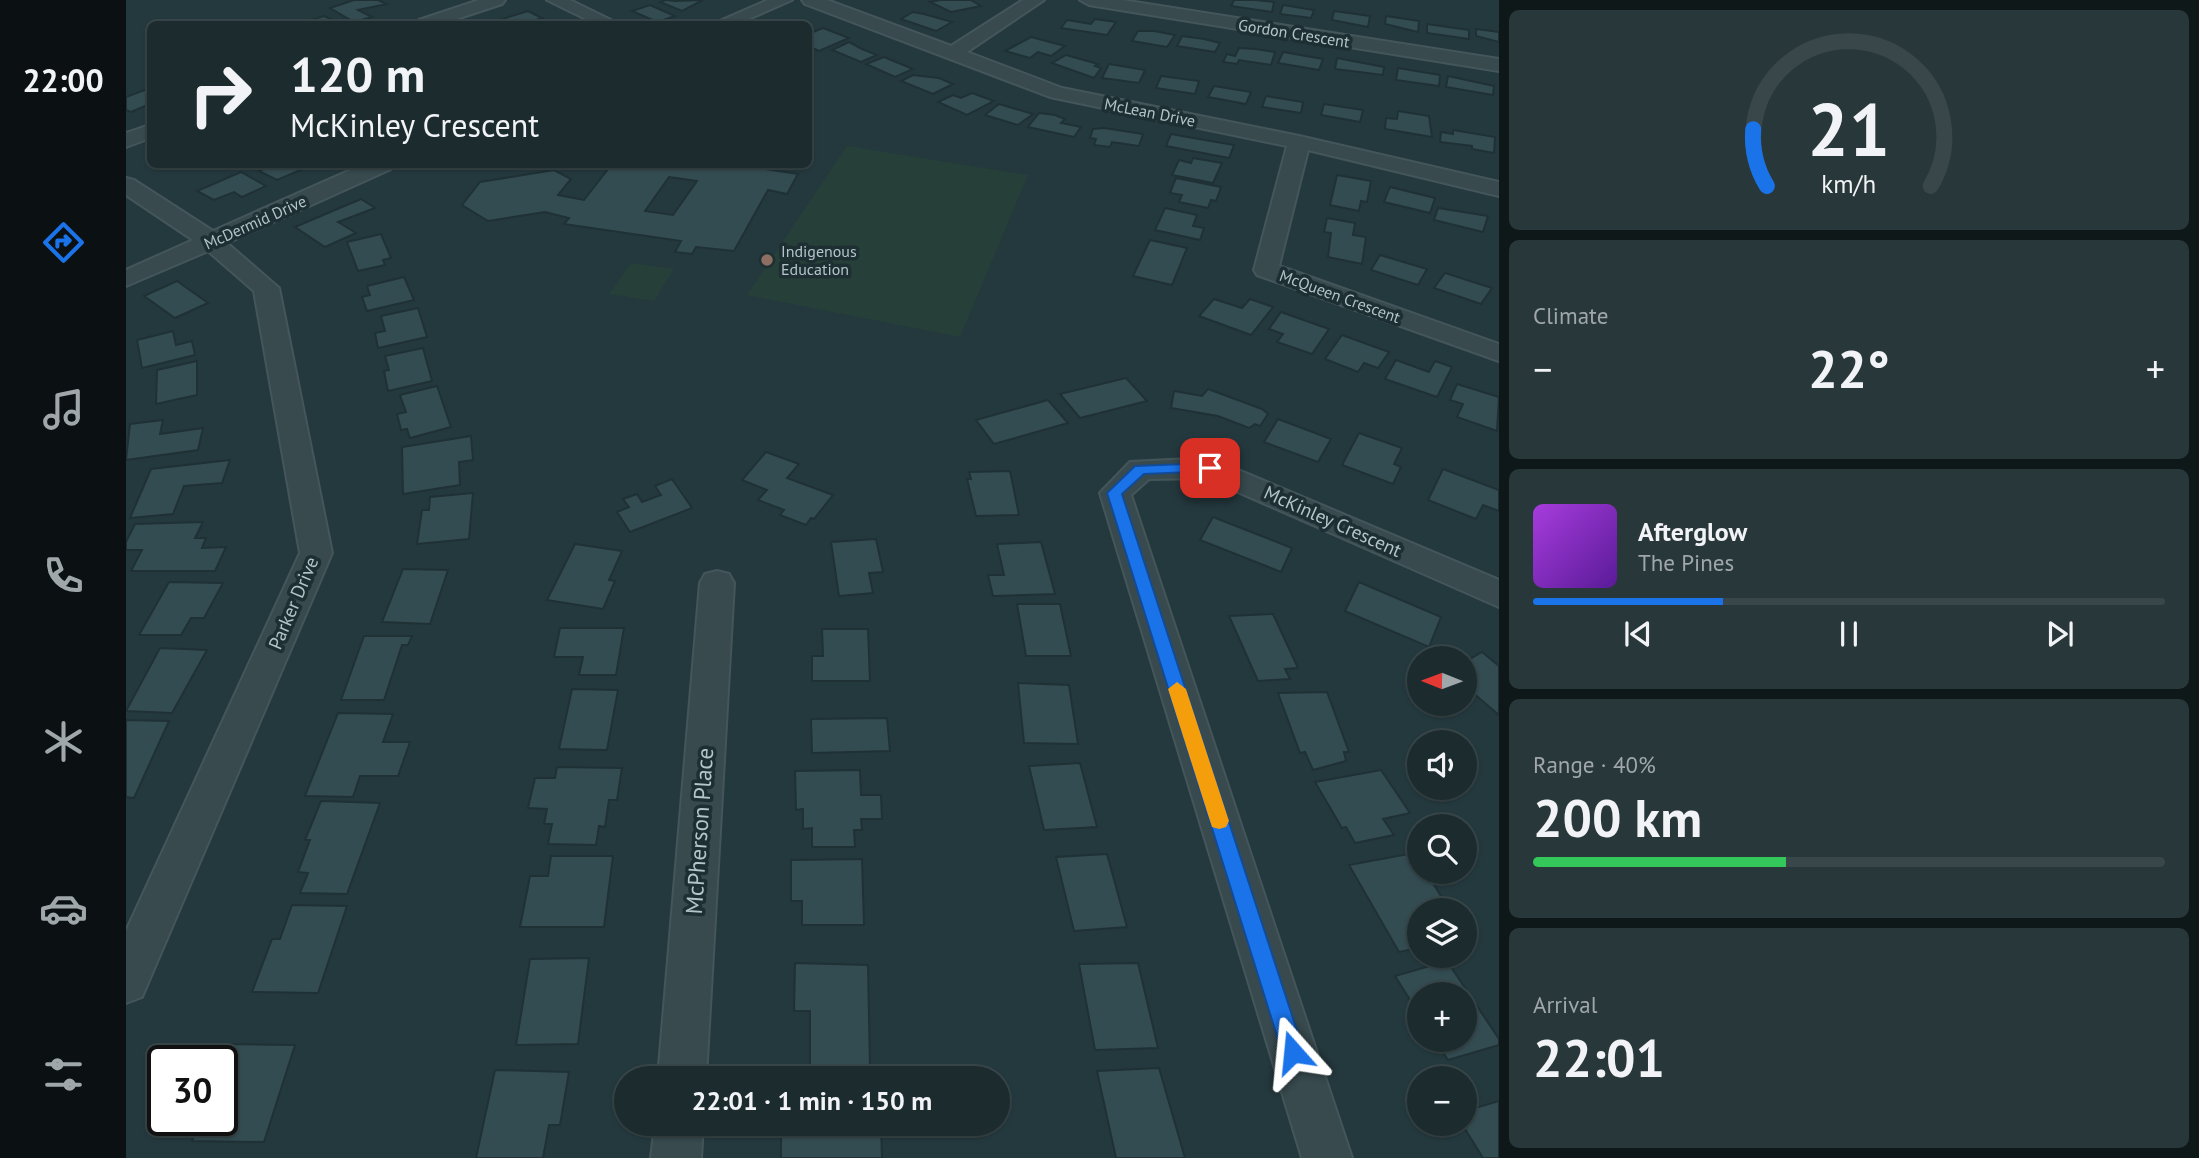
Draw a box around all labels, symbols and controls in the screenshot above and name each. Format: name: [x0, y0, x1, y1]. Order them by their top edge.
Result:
street label: Gordon Crescent: [1237, 14, 1352, 52]
text: 120 m: [290, 42, 425, 106]
icon: right: [175, 49, 266, 140]
text: 22:00: [22, 59, 104, 101]
text: 21: [1808, 82, 1890, 176]
street label: McLean Drive: [1103, 93, 1197, 131]
text: McKinley Crescent: [290, 104, 539, 146]
text: km/h: [1822, 168, 1876, 200]
street label: McDermid Drive: [201, 191, 309, 253]
icon: directions: [39, 218, 88, 267]
place label: Indigenous Education: [781, 241, 857, 279]
marker: Indigenous Education: [759, 252, 775, 268]
street label: McQueen Crescent: [1277, 265, 1404, 327]
text: Climate: [1533, 301, 1608, 330]
text: 22°: [1808, 335, 1890, 402]
text: −: [1533, 344, 1552, 393]
text: +: [2146, 344, 2165, 393]
icon: music: [39, 385, 88, 434]
pin: [1180, 438, 1240, 498]
icon: arrive: [1191, 449, 1229, 487]
street label: McKinley Crescent: [1261, 480, 1406, 562]
text: Afterglow: [1638, 515, 1747, 548]
text: The Pines: [1638, 548, 1734, 577]
icon: phone: [39, 551, 88, 600]
street label: Parker Drive: [263, 553, 323, 653]
icon: previous: [1619, 615, 1657, 653]
icon: pause: [1830, 615, 1868, 653]
icon: next: [2041, 615, 2079, 653]
north arrow: [1407, 646, 1477, 716]
map controls: [1407, 646, 1477, 1136]
icon: climate: [39, 717, 88, 766]
button: sound: [1407, 730, 1477, 800]
street label: McPherson Place: [679, 747, 719, 915]
text: Range · 40%: [1533, 750, 1656, 779]
text: 200 km: [1533, 784, 1702, 851]
button: search: [1407, 814, 1477, 884]
icon: car: [39, 884, 88, 933]
button: layers: [1407, 898, 1477, 968]
button: +: [1407, 982, 1477, 1052]
text: Arrival: [1533, 990, 1597, 1019]
position arrow: [1256, 1015, 1330, 1089]
text: 22:01: [1533, 1024, 1665, 1091]
speed limit sign: 30: [147, 1045, 238, 1136]
icon: filters: [39, 1050, 88, 1099]
button: −: [1407, 1066, 1477, 1136]
text: 22:01 · 1 min · 150 m: [692, 1084, 932, 1117]

